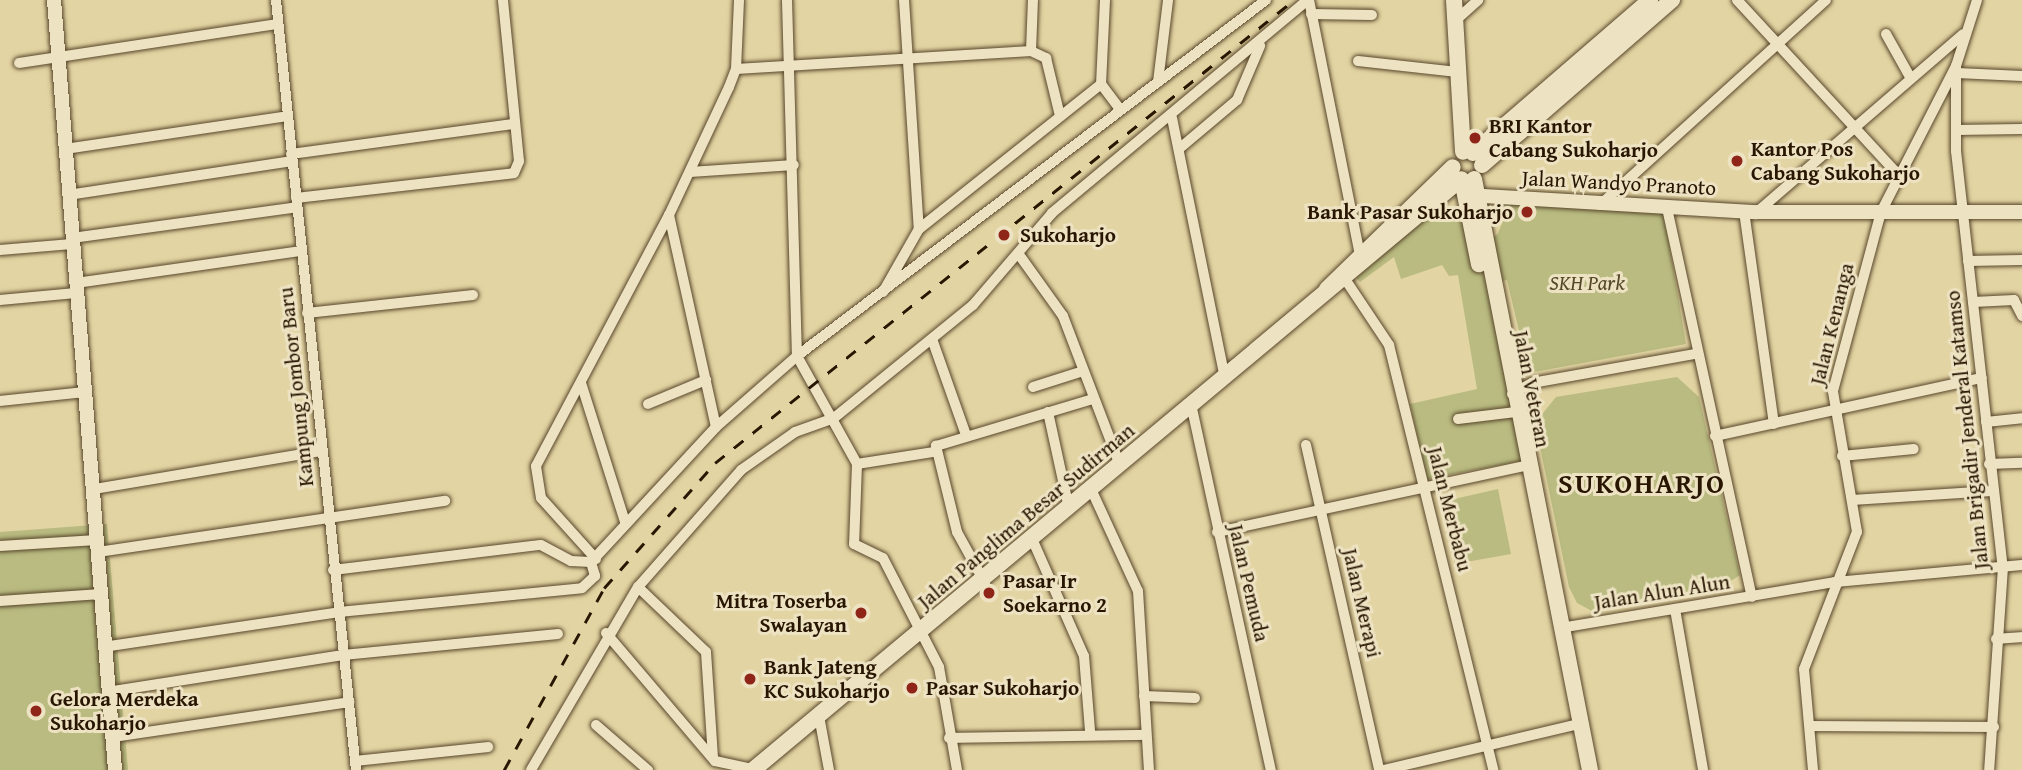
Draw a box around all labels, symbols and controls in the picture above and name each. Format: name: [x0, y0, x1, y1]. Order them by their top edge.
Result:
place label: BRI Kantor Cabang Sukoharjo: [1489, 113, 1658, 163]
marker: BRI Kantor Cabang Sukoharjo: [1467, 130, 1483, 146]
place label: Kantor Pos Cabang Sukoharjo: [1751, 136, 1920, 186]
marker: Kantor Pos Cabang Sukoharjo: [1729, 153, 1745, 169]
street label: Jalan Wandyo Pranoto: [1521, 165, 1717, 201]
place label: Bank Pasar Sukoharjo: [1307, 199, 1513, 225]
marker: Bank Pasar Sukoharjo: [1519, 204, 1535, 220]
place label: Sukoharjo: [1020, 222, 1116, 248]
marker: Sukoharjo: [994, 225, 1014, 245]
street label: Jalan Kenanga: [1805, 260, 1859, 388]
park label: SKH Park: [1549, 270, 1625, 296]
street label: Kampung Jombor Baru: [273, 286, 319, 488]
street label: Jalan Brigadir Jenderal Katamso: [1940, 289, 1994, 571]
street label: Jalan Veteran: [1508, 328, 1556, 450]
street label: Jalan Panglima Besar Sudirman: [912, 418, 1140, 614]
street label: Jalan Merbabu: [1422, 444, 1478, 574]
district label: SUKOHARJO: [1559, 466, 1725, 500]
street label: Jalan Pemuda: [1223, 522, 1275, 644]
street label: Jalan Merapi: [1337, 546, 1387, 660]
place label: Pasar Ir Soekarno 2: [1003, 568, 1107, 618]
street label: Jalan Alun Alun: [1592, 569, 1732, 615]
marker: Pasar Ir Soekarno 2: [981, 585, 997, 601]
place label: Mitra Toserba Swalayan: [716, 588, 847, 638]
marker: Mitra Toserba Swalayan: [853, 605, 869, 621]
place label: Bank Jateng KC Sukoharjo: [764, 654, 890, 704]
marker: Bank Jateng KC Sukoharjo: [742, 671, 758, 687]
place label: Pasar Sukoharjo: [926, 675, 1079, 701]
marker: Pasar Sukoharjo: [904, 680, 920, 696]
place label: Gelora Merdeka Sukoharjo: [50, 686, 198, 736]
marker: Gelora Merdeka Sukoharjo: [28, 703, 44, 719]

